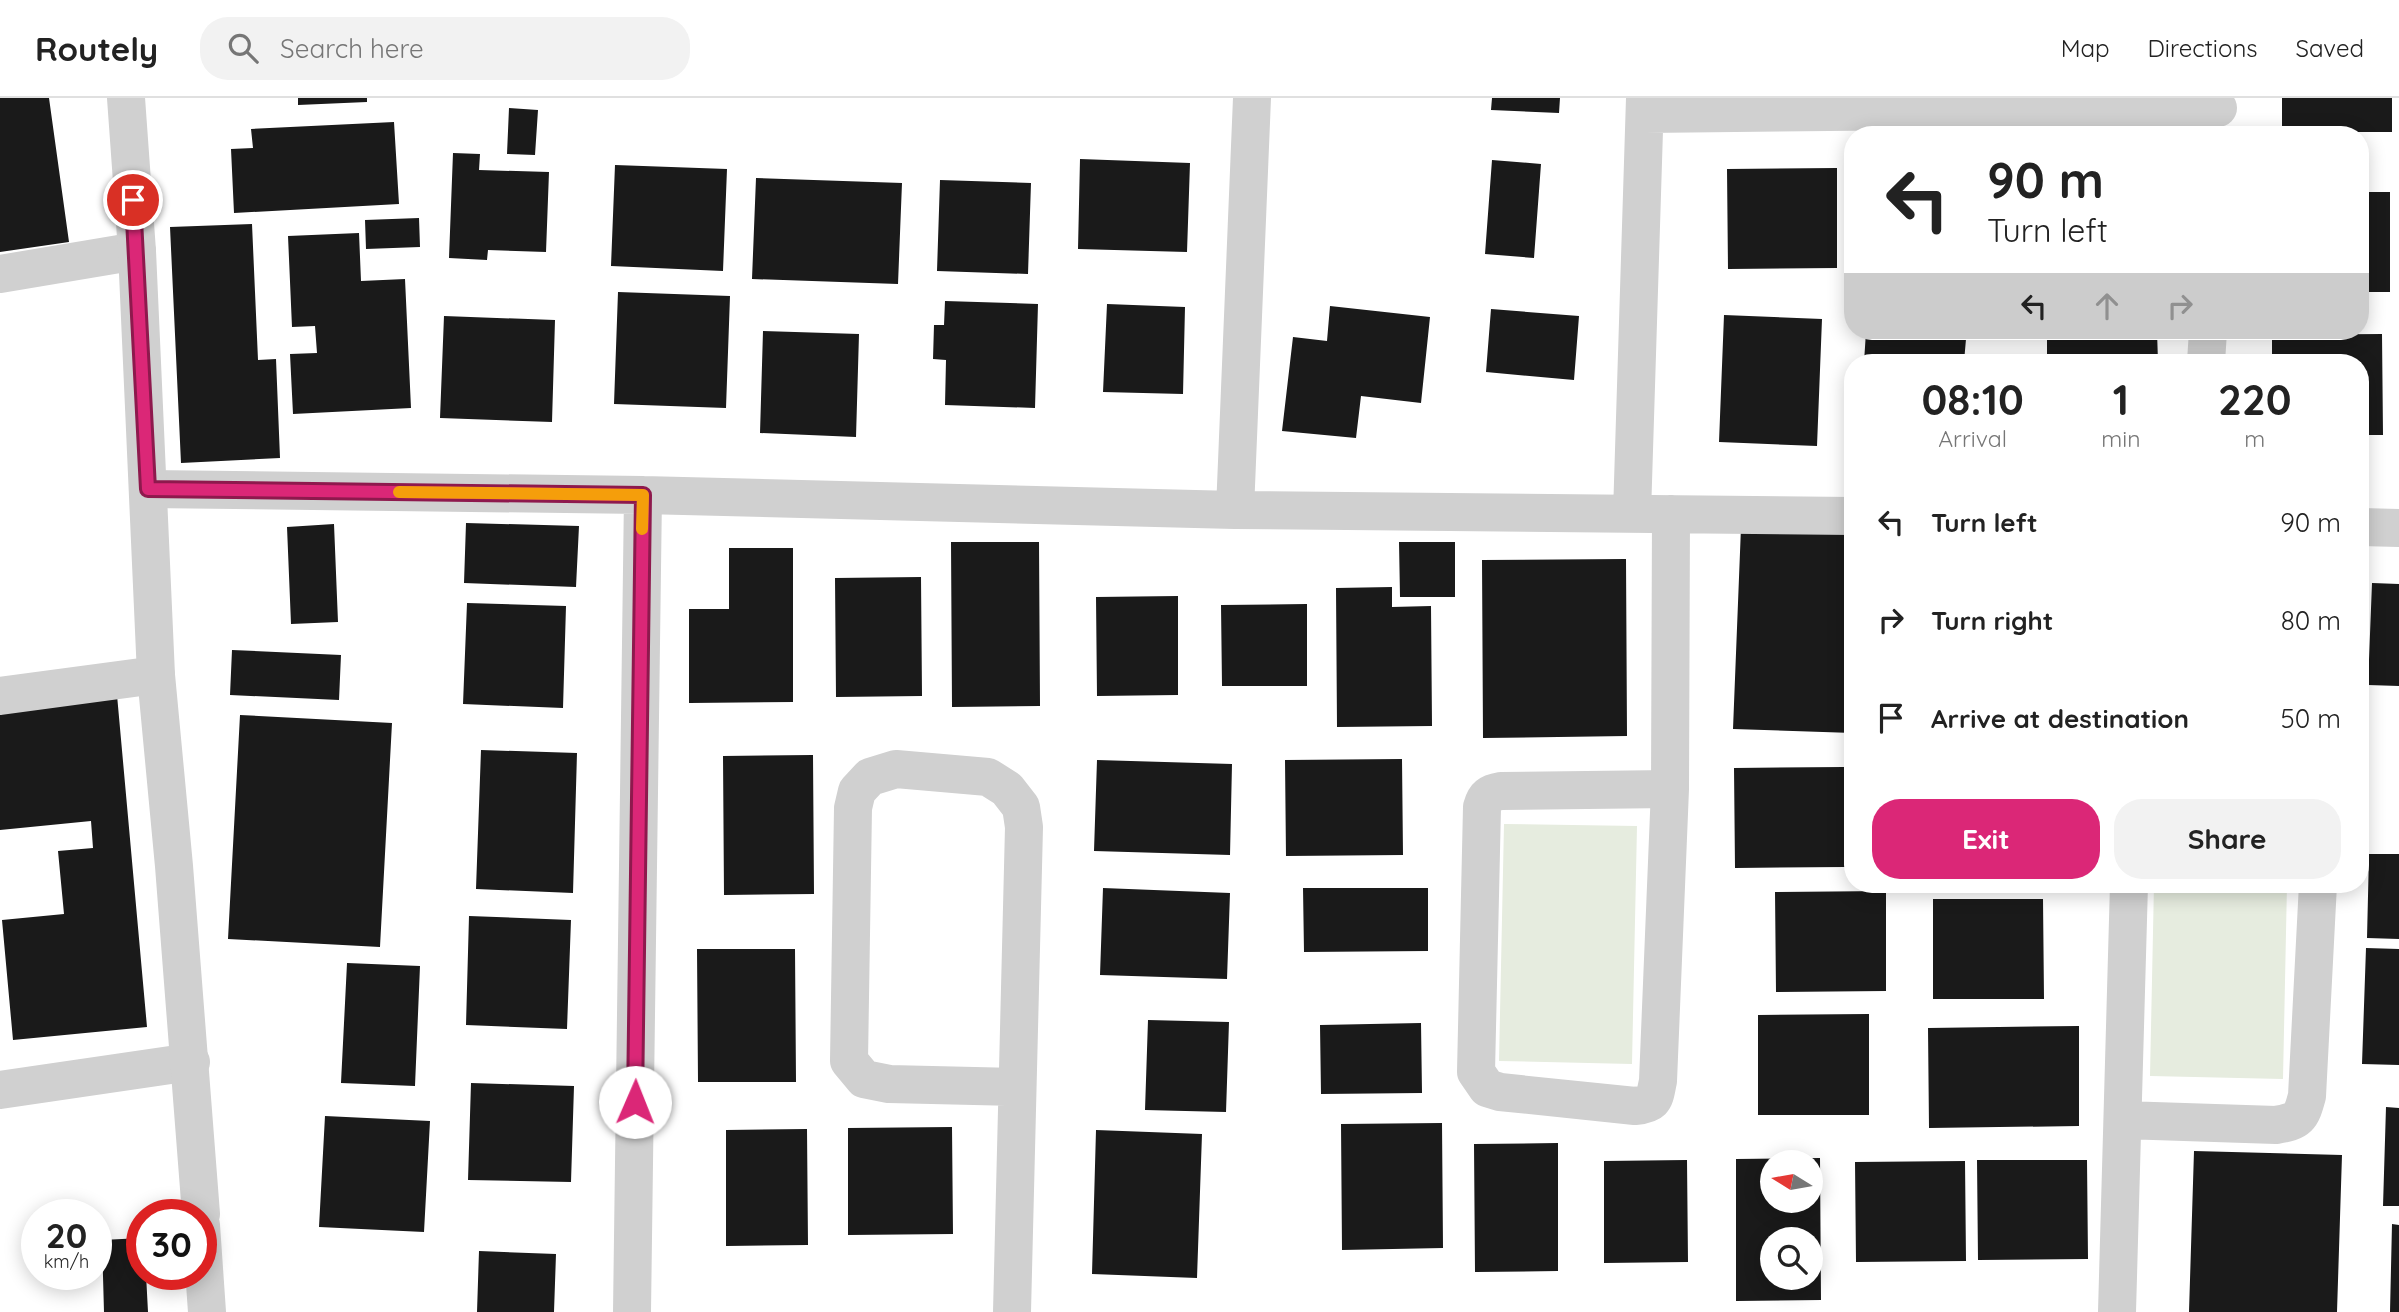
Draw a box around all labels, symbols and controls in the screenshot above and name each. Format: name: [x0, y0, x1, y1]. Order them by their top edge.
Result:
search box: [200, 17, 690, 80]
text: Routely: [35, 28, 158, 69]
icon: search: [224, 29, 262, 67]
text: Search here: [280, 32, 424, 65]
text: Map: [2061, 33, 2110, 63]
text: Directions: [2148, 33, 2258, 63]
text: Saved: [2296, 33, 2364, 63]
text: 90 m: [1987, 149, 2104, 210]
icon: left: [1872, 154, 1963, 245]
pin: [103, 170, 163, 230]
icon: arrive: [114, 181, 152, 219]
text: Turn left: [1987, 210, 2108, 250]
icon: left: [2015, 287, 2053, 325]
icon: ahead: [2088, 287, 2126, 325]
icon: right: [2161, 287, 2199, 325]
text: 08:10: [1921, 373, 2024, 426]
text: 1: [2113, 373, 2129, 426]
text: 220: [2218, 373, 2292, 426]
text: Arrival: [1938, 424, 2007, 453]
text: min: [2101, 424, 2140, 453]
text: m: [2244, 424, 2265, 453]
icon: left: [1872, 503, 1910, 541]
text: Turn left: [1931, 506, 2038, 539]
text: 90 m: [2280, 506, 2341, 539]
icon: right: [1872, 601, 1910, 639]
text: Turn right: [1931, 604, 2053, 637]
text: 80 m: [2281, 604, 2341, 637]
icon: arrive: [1872, 699, 1910, 737]
text: Arrive at destination: [1931, 702, 2189, 735]
text: 50 m: [2281, 702, 2341, 735]
button: Exit: [1872, 799, 2100, 879]
button: Share: [2114, 799, 2341, 879]
position arrow: [598, 1065, 672, 1139]
north arrow: [1760, 1150, 1824, 1213]
map controls: [1760, 1150, 1823, 1290]
speed limit sign: 30: [126, 1199, 217, 1290]
text: 20: [46, 1213, 87, 1257]
button: search: [1760, 1227, 1823, 1290]
text: km/h: [44, 1250, 89, 1273]

